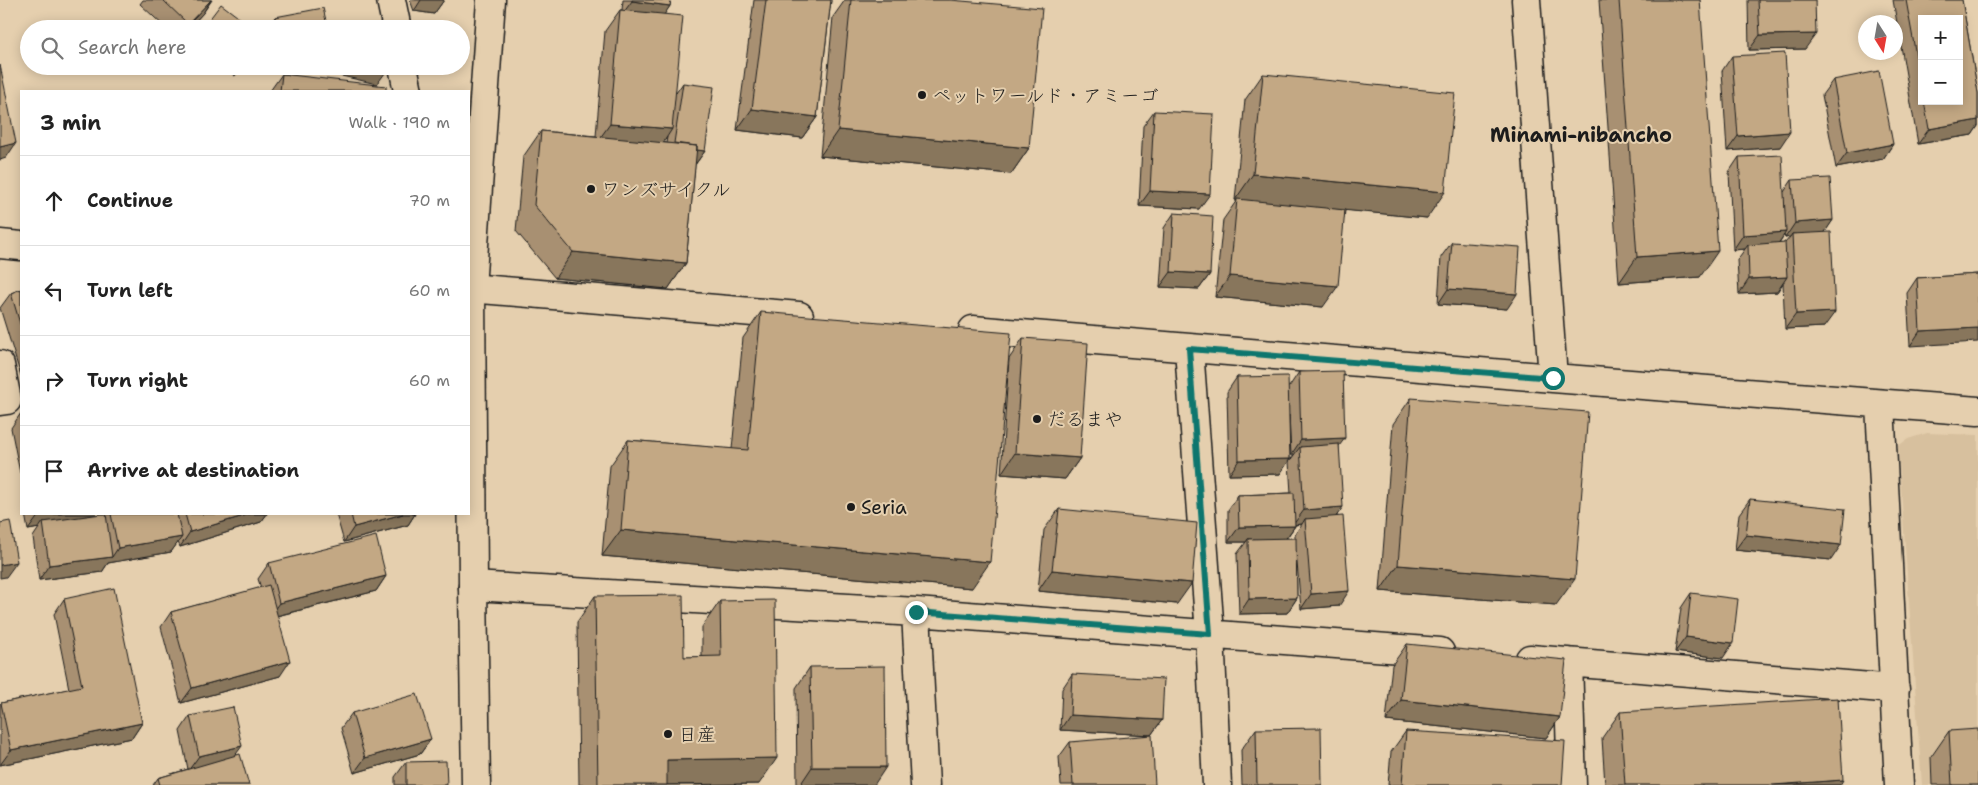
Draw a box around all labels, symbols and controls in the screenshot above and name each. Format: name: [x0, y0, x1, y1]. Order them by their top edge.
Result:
north arrow: [1858, 15, 1903, 60]
map controls: [1918, 15, 1963, 105]
button: +: [1918, 15, 1963, 60]
search box: [20, 20, 470, 75]
icon: search: [38, 34, 66, 62]
text: Search here: [78, 35, 187, 60]
button: −: [1918, 60, 1963, 105]
place label: ペットワールド・アミーゴ: [932, 83, 1158, 108]
marker: ペットワールド・アミーゴ: [916, 89, 928, 101]
text: 3 min: [40, 109, 101, 137]
text: Walk · 190 m: [348, 112, 450, 133]
district label: Minami-nibancho: [1490, 122, 1672, 148]
place label: ワンズサイクル: [601, 177, 731, 202]
marker: ワンズサイクル: [585, 183, 597, 195]
icon: ahead: [40, 187, 68, 215]
text: Continue: [87, 188, 173, 213]
text: 70 m: [409, 190, 450, 211]
icon: left: [40, 277, 68, 305]
text: Turn left: [87, 278, 173, 303]
text: 60 m: [409, 280, 450, 301]
icon: right: [40, 367, 68, 395]
route start: [1542, 367, 1565, 390]
text: Turn right: [87, 368, 188, 393]
text: 60 m: [409, 370, 450, 391]
place label: だるまや: [1047, 407, 1123, 432]
marker: だるまや: [1031, 413, 1043, 425]
icon: arrive: [40, 457, 68, 485]
text: Arrive at destination: [87, 458, 299, 483]
place label: Seria: [861, 495, 907, 520]
marker: Seria: [845, 501, 857, 513]
route end: [905, 601, 928, 624]
place label: 日産: [678, 722, 716, 747]
marker: 日産: [662, 728, 674, 740]

